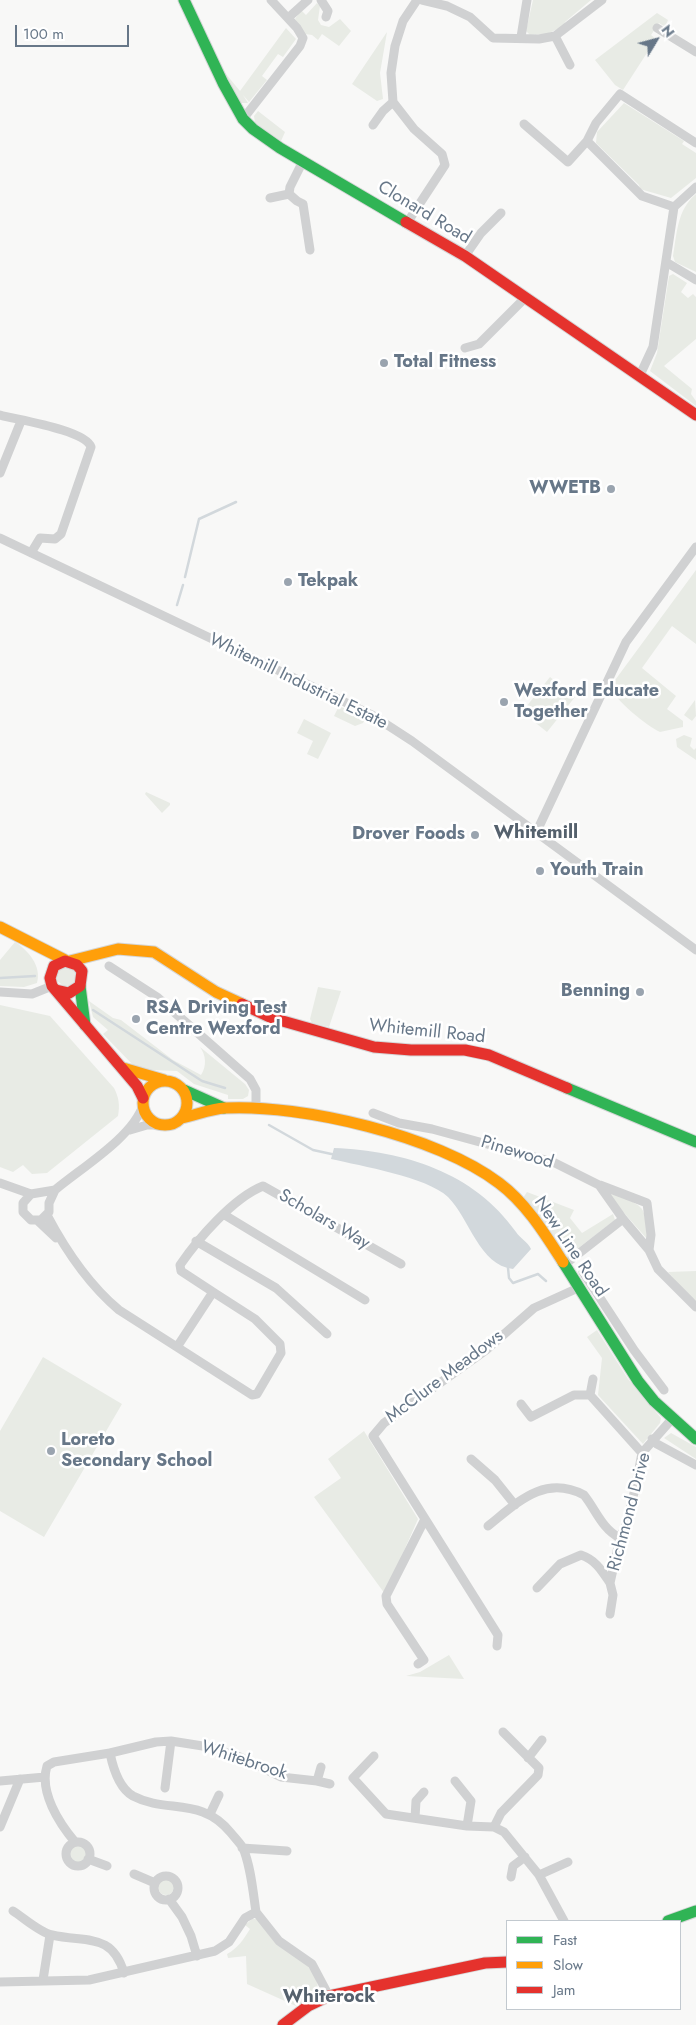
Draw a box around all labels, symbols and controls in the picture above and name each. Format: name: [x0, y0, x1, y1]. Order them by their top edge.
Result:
scale bar: [18, 15, 131, 47]
north arrow: [631, 15, 681, 65]
text: N: [657, 21, 679, 41]
text: 100 m: [23, 23, 64, 45]
street label: Clonard Road: [373, 177, 475, 249]
place label: Total Fitness: [394, 352, 496, 374]
marker: Total Fitness: [378, 357, 390, 369]
place label: WWETB: [529, 478, 601, 500]
marker: WWETB: [605, 483, 617, 495]
place label: Tekpak: [298, 571, 358, 593]
marker: Tekpak: [282, 576, 294, 588]
street label: Whitemill Industrial Estate: [205, 629, 391, 735]
place label: Wexford Educate Together: [514, 681, 659, 724]
marker: Wexford Educate Together: [498, 696, 510, 708]
district label: Whitemill: [494, 822, 578, 844]
place label: Drover Foods: [352, 824, 465, 846]
marker: Drover Foods: [469, 829, 481, 841]
place label: Youth Train: [550, 860, 643, 882]
marker: Youth Train: [534, 865, 546, 877]
place label: Benning: [561, 981, 630, 1003]
marker: Benning: [634, 986, 646, 998]
place label: RSA Driving Test Centre Wexford: [146, 998, 287, 1040]
marker: RSA Driving Test Centre Wexford: [130, 1013, 142, 1025]
street label: Whitemill Road: [368, 1015, 486, 1049]
street label: Pinewood: [478, 1132, 556, 1174]
street label: Scholars Way: [274, 1185, 374, 1255]
street label: New Line Road: [529, 1193, 611, 1301]
street label: McClure Meadows: [382, 1326, 508, 1428]
place label: Loreto Secondary School: [61, 1430, 212, 1472]
marker: Loreto Secondary School: [45, 1445, 57, 1457]
street label: Richmond Drive: [604, 1450, 656, 1574]
street label: Whitebrook: [198, 1737, 290, 1785]
legend: [506, 1920, 681, 2010]
text: Fast: [553, 1929, 577, 1951]
text: Slow: [553, 1954, 583, 1976]
text: Jam: [553, 1979, 576, 2001]
district label: Whiterock: [283, 1986, 375, 2008]

